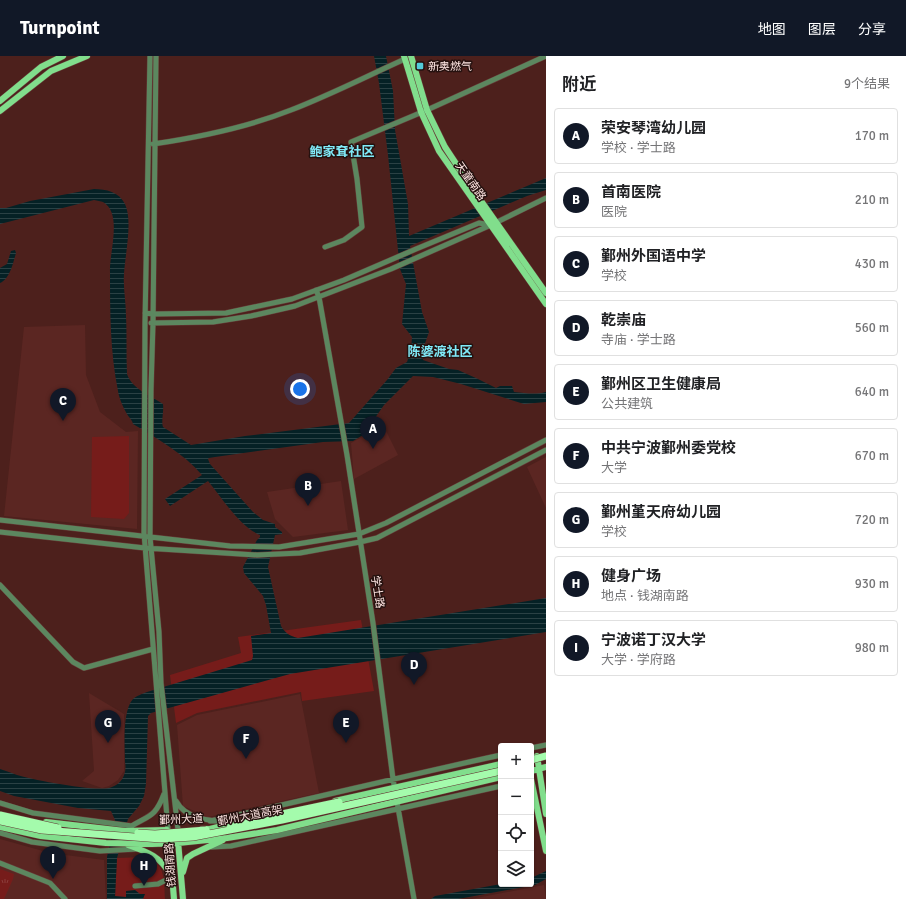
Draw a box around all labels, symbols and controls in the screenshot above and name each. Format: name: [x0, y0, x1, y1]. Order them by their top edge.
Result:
text: Turnpoint: [20, 16, 100, 40]
text: 地图: [758, 21, 786, 38]
text: 图层: [808, 21, 836, 38]
text: 分享: [858, 21, 886, 38]
place label: 新奥燃气: [428, 60, 472, 73]
marker: 新奥燃气: [415, 61, 425, 71]
text: 附近: [562, 74, 596, 95]
text: 9个结果: [844, 76, 890, 92]
text: 荣安琴湾幼儿园: [601, 119, 706, 137]
text: A: [572, 128, 580, 144]
text: 170 m: [855, 128, 889, 144]
text: 学校 · 学士路: [601, 140, 676, 156]
district label: 鲍家耷社区: [309, 144, 375, 160]
street label: 天童南路: [453, 160, 489, 203]
text: 首南医院: [601, 183, 661, 201]
text: B: [572, 192, 580, 208]
text: 210 m: [855, 192, 889, 208]
text: 医院: [601, 204, 627, 220]
text: 鄞州外国语中学: [601, 247, 706, 265]
text: C: [572, 256, 580, 272]
text: 430 m: [855, 256, 889, 272]
text: 学校: [601, 268, 627, 284]
text: 乾崇庙: [601, 311, 646, 329]
text: D: [572, 320, 580, 336]
text: 560 m: [855, 320, 889, 336]
text: 寺庙 · 学士路: [601, 332, 676, 348]
district label: 陈婆渡社区: [407, 344, 473, 360]
text: 鄞州区卫生健康局: [601, 375, 721, 393]
your location: [290, 379, 310, 399]
text: E: [572, 384, 580, 400]
text: 640 m: [855, 384, 889, 400]
pin: C: [50, 388, 76, 421]
text: 公共建筑: [601, 396, 653, 412]
pin: A: [360, 416, 386, 449]
text: 中共宁波鄞州委党校: [601, 439, 736, 457]
text: F: [573, 448, 579, 464]
text: 670 m: [855, 448, 889, 464]
text: 大学: [601, 460, 627, 476]
pin: B: [295, 473, 321, 506]
text: 鄞州堇天府幼儿园: [601, 503, 721, 521]
text: G: [572, 512, 580, 528]
text: 720 m: [855, 512, 889, 528]
text: 学校: [601, 524, 627, 540]
text: 健身广场: [601, 567, 661, 585]
street label: 学士路: [369, 575, 387, 609]
text: H: [572, 576, 580, 592]
text: 930 m: [855, 576, 889, 592]
text: 地点 · 钱湖南路: [601, 588, 689, 604]
text: 宁波诺丁汉大学: [601, 631, 706, 649]
text: I: [574, 640, 578, 656]
text: 980 m: [855, 640, 889, 656]
pin: D: [401, 652, 427, 685]
text: 大学 · 学府路: [601, 652, 676, 668]
pin: G: [95, 710, 121, 743]
pin: E: [333, 710, 359, 743]
pin: F: [233, 726, 259, 759]
map controls: [498, 743, 534, 887]
button: +: [498, 743, 534, 779]
button: −: [498, 779, 534, 815]
street label: 鄞州大道高架: [216, 803, 284, 828]
street label: 鄞州大道: [159, 812, 203, 827]
button: locate: [498, 815, 534, 851]
street label: 钱湖南路: [162, 843, 179, 887]
pin: I: [40, 846, 66, 879]
button: layers: [498, 851, 534, 887]
pin: H: [131, 853, 157, 886]

